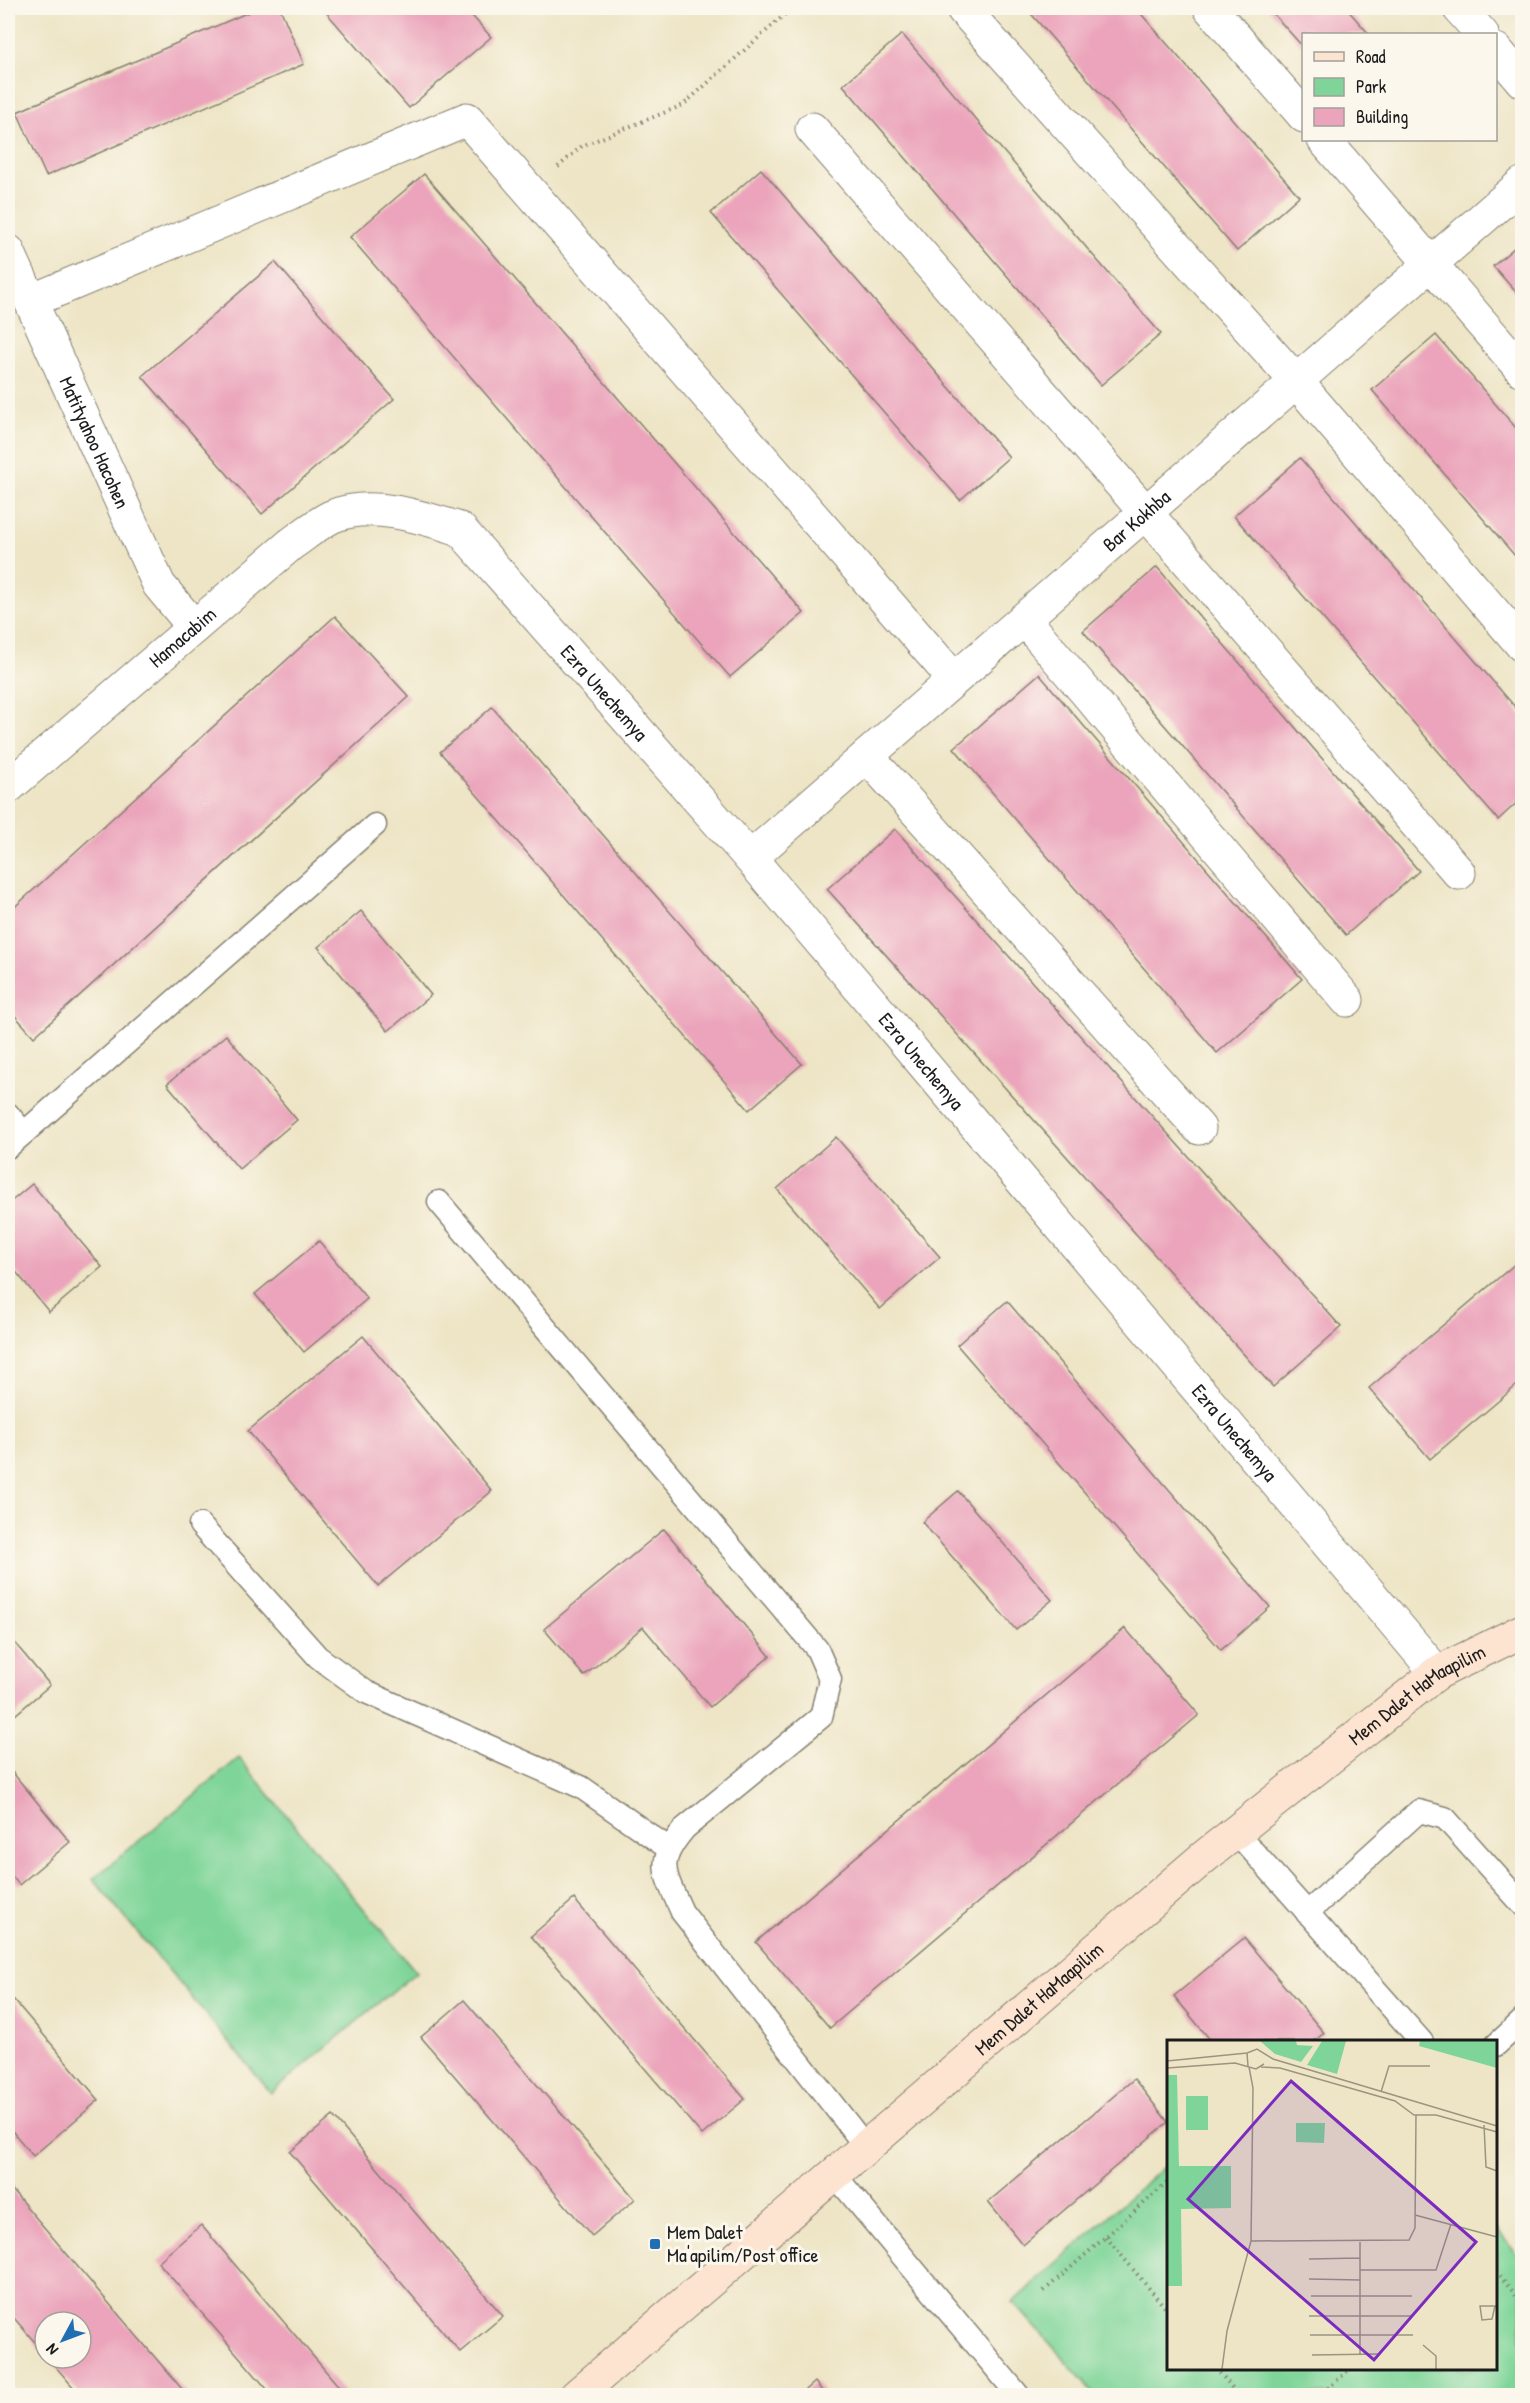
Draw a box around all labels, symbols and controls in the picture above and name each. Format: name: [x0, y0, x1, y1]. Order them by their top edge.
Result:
legend: [1302, 33, 1497, 141]
text: Road: [1356, 44, 1386, 69]
text: Park: [1356, 74, 1387, 99]
text: Building: [1356, 104, 1408, 129]
street label: Matityahoo Hacohen: [53, 372, 137, 512]
street label: Bar Kokhba: [1096, 483, 1176, 557]
street label: Hamacabim: [143, 600, 222, 673]
street label: Ezra Unechemya: [555, 639, 655, 746]
street label: Ezra Unechemya: [873, 1006, 971, 1115]
street label: Ezra Unechemya: [1186, 1378, 1284, 1487]
street label: Mem Dalet HaMaapilim: [1343, 1637, 1490, 1751]
street label: Mem Dalet HaMaapilim: [968, 1935, 1109, 2061]
inset map: [1167, 2040, 1497, 2370]
place label: Mem Dalet Ma'apilim/Post office: [667, 2218, 818, 2268]
marker: Mem Dalet Ma'apilim/Post office: [648, 2237, 662, 2251]
north arrow: [33, 2310, 93, 2370]
text: N: [40, 2339, 63, 2360]

